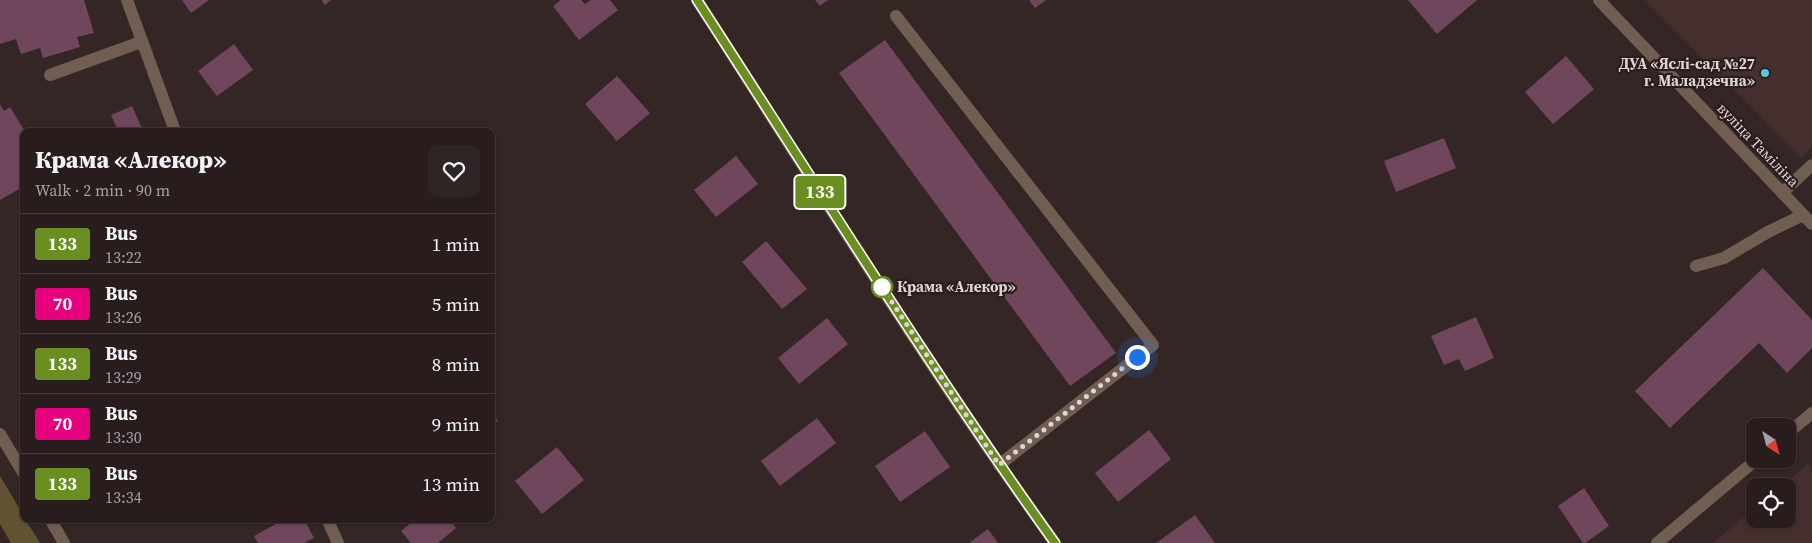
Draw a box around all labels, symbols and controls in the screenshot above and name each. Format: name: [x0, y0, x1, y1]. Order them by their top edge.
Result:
place label: ДУА «Яслі-сад №27 г. Маладзечна»: [1619, 53, 1755, 91]
marker: ДУА «Яслі-сад №27 г. Маладзечна»: [1759, 67, 1771, 79]
street label: вуліца Таміліна: [1713, 98, 1804, 192]
text: Крама «Алекор»: [35, 143, 227, 176]
button: heart: [428, 145, 480, 197]
line badge: 133: [791, 176, 849, 208]
text: Walk · 2 min · 90 m: [35, 179, 170, 201]
text: 133: [805, 179, 835, 204]
text: Bus: [105, 220, 137, 246]
text: 133: [48, 231, 77, 256]
text: 1 min: [432, 231, 480, 257]
text: 13:22: [105, 246, 142, 268]
marker: Крама «Алекор»: [871, 276, 893, 298]
place label: Крама «Алекор»: [897, 276, 1016, 297]
text: Bus: [105, 280, 137, 306]
text: 70: [53, 291, 72, 316]
text: 5 min: [432, 291, 480, 317]
text: 13:26: [105, 306, 142, 328]
text: Bus: [105, 340, 137, 366]
your location: [1125, 345, 1150, 370]
text: 133: [48, 351, 77, 376]
text: 8 min: [432, 351, 480, 377]
text: 13:29: [105, 366, 142, 388]
text: Bus: [105, 400, 137, 426]
text: 70: [53, 411, 72, 436]
text: 9 min: [432, 411, 480, 437]
north arrow: [1746, 418, 1796, 468]
map controls: [1746, 418, 1796, 528]
text: 13:30: [105, 426, 142, 448]
text: Bus: [105, 460, 137, 486]
text: 133: [48, 471, 77, 496]
text: 13 min: [422, 471, 480, 497]
button: locate: [1746, 478, 1796, 528]
text: 13:34: [105, 486, 142, 508]

